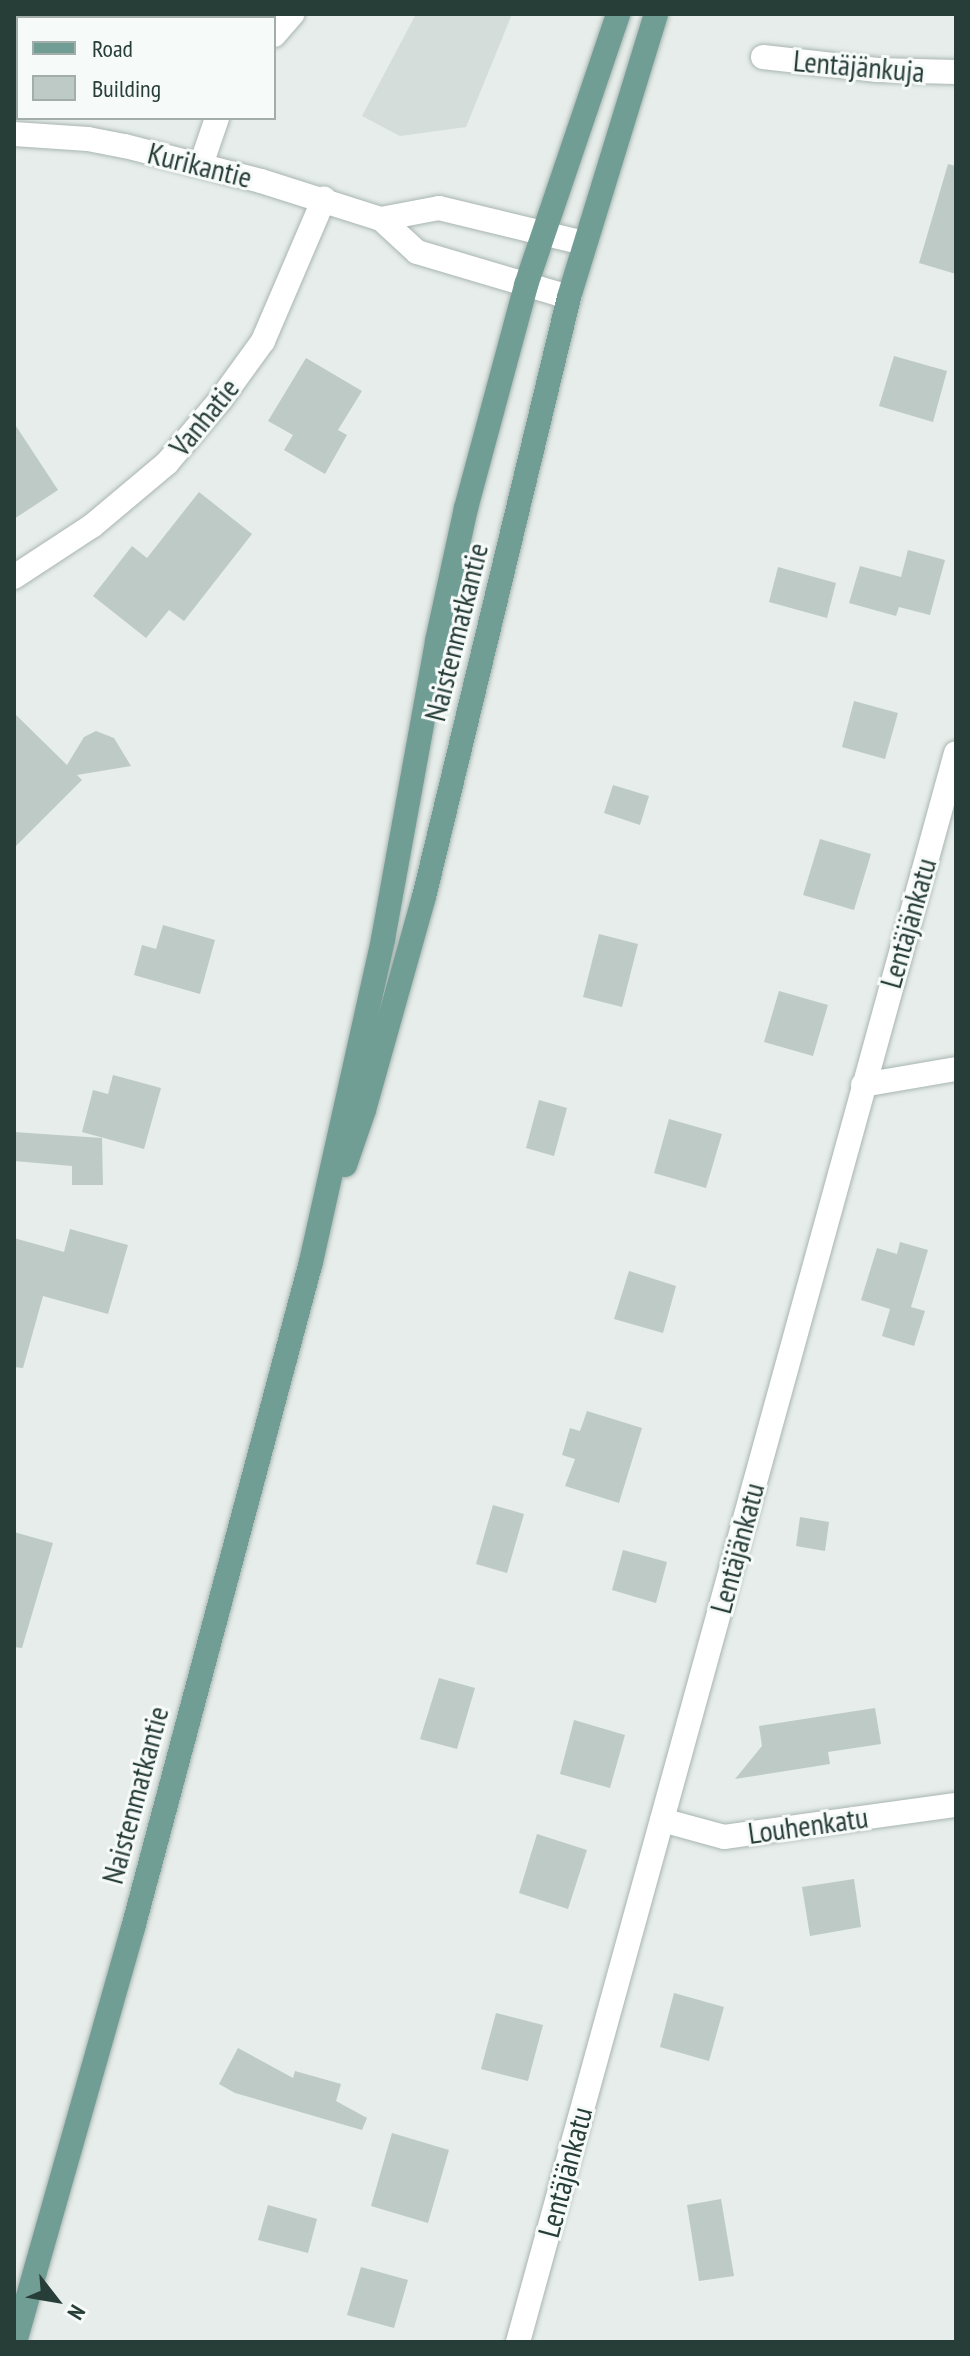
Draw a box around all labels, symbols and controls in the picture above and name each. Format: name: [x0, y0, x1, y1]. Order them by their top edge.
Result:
legend: [16, 16, 276, 120]
text: Road: [92, 33, 133, 64]
street label: Lentäjänkuja: [792, 42, 926, 90]
text: Building: [92, 73, 161, 104]
street label: Kurikantie: [144, 135, 256, 195]
street label: Vanhatie: [162, 371, 246, 463]
street label: Naistenmatkantie: [417, 539, 495, 725]
street label: Lentäjänkatu: [872, 854, 944, 992]
street label: Lentäjänkatu: [702, 1479, 772, 1617]
street label: Naistenmatkantie: [94, 1702, 176, 1888]
street label: Louhenkatu: [746, 1799, 870, 1851]
street label: Lentäjänkatu: [530, 2103, 600, 2241]
north arrow: [16, 2260, 96, 2340]
text: N: [62, 2300, 92, 2325]

